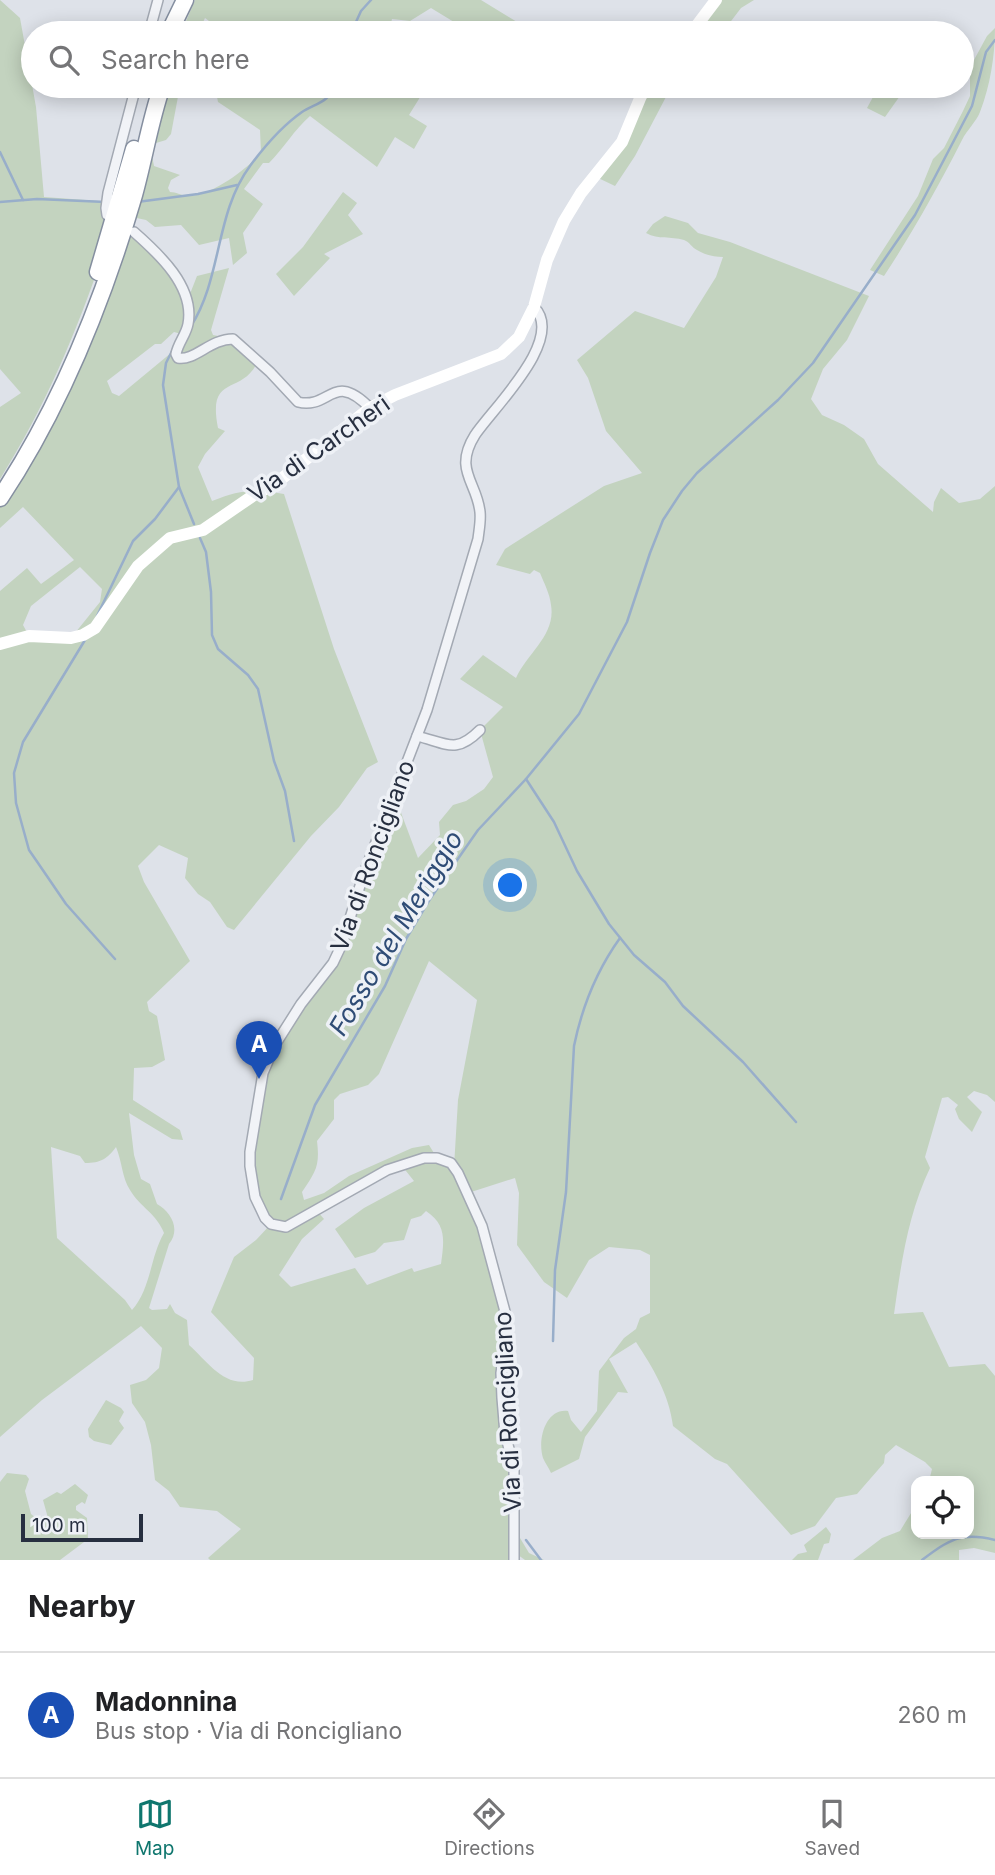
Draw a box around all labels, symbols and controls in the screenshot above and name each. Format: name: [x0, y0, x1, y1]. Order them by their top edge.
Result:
search box: [21, 21, 974, 98]
icon: search: [45, 41, 83, 79]
text: Search here: [101, 44, 250, 75]
street label: Via di Carcheri: [242, 389, 395, 508]
street label: Via di Roncigliano: [324, 756, 421, 955]
water label: Fosso del Meriggio: [322, 825, 469, 1041]
your location: [493, 868, 527, 902]
pin: A: [236, 1021, 282, 1079]
street label: Via di Roncigliano: [488, 1311, 527, 1513]
map controls: [911, 1476, 974, 1539]
button: locate: [911, 1476, 974, 1539]
scale bar: [21, 1511, 144, 1543]
text: 100 m: [32, 1514, 86, 1537]
text: Nearby: [28, 1588, 136, 1624]
text: Madonnina: [95, 1686, 237, 1717]
text: A: [42, 1701, 60, 1729]
text: 260 m: [898, 1701, 967, 1729]
text: Bus stop · Via di Roncigliano: [95, 1717, 402, 1745]
tab: Map: [135, 1795, 174, 1860]
tab: Directions: [444, 1795, 535, 1860]
tab: Saved: [804, 1795, 860, 1860]

